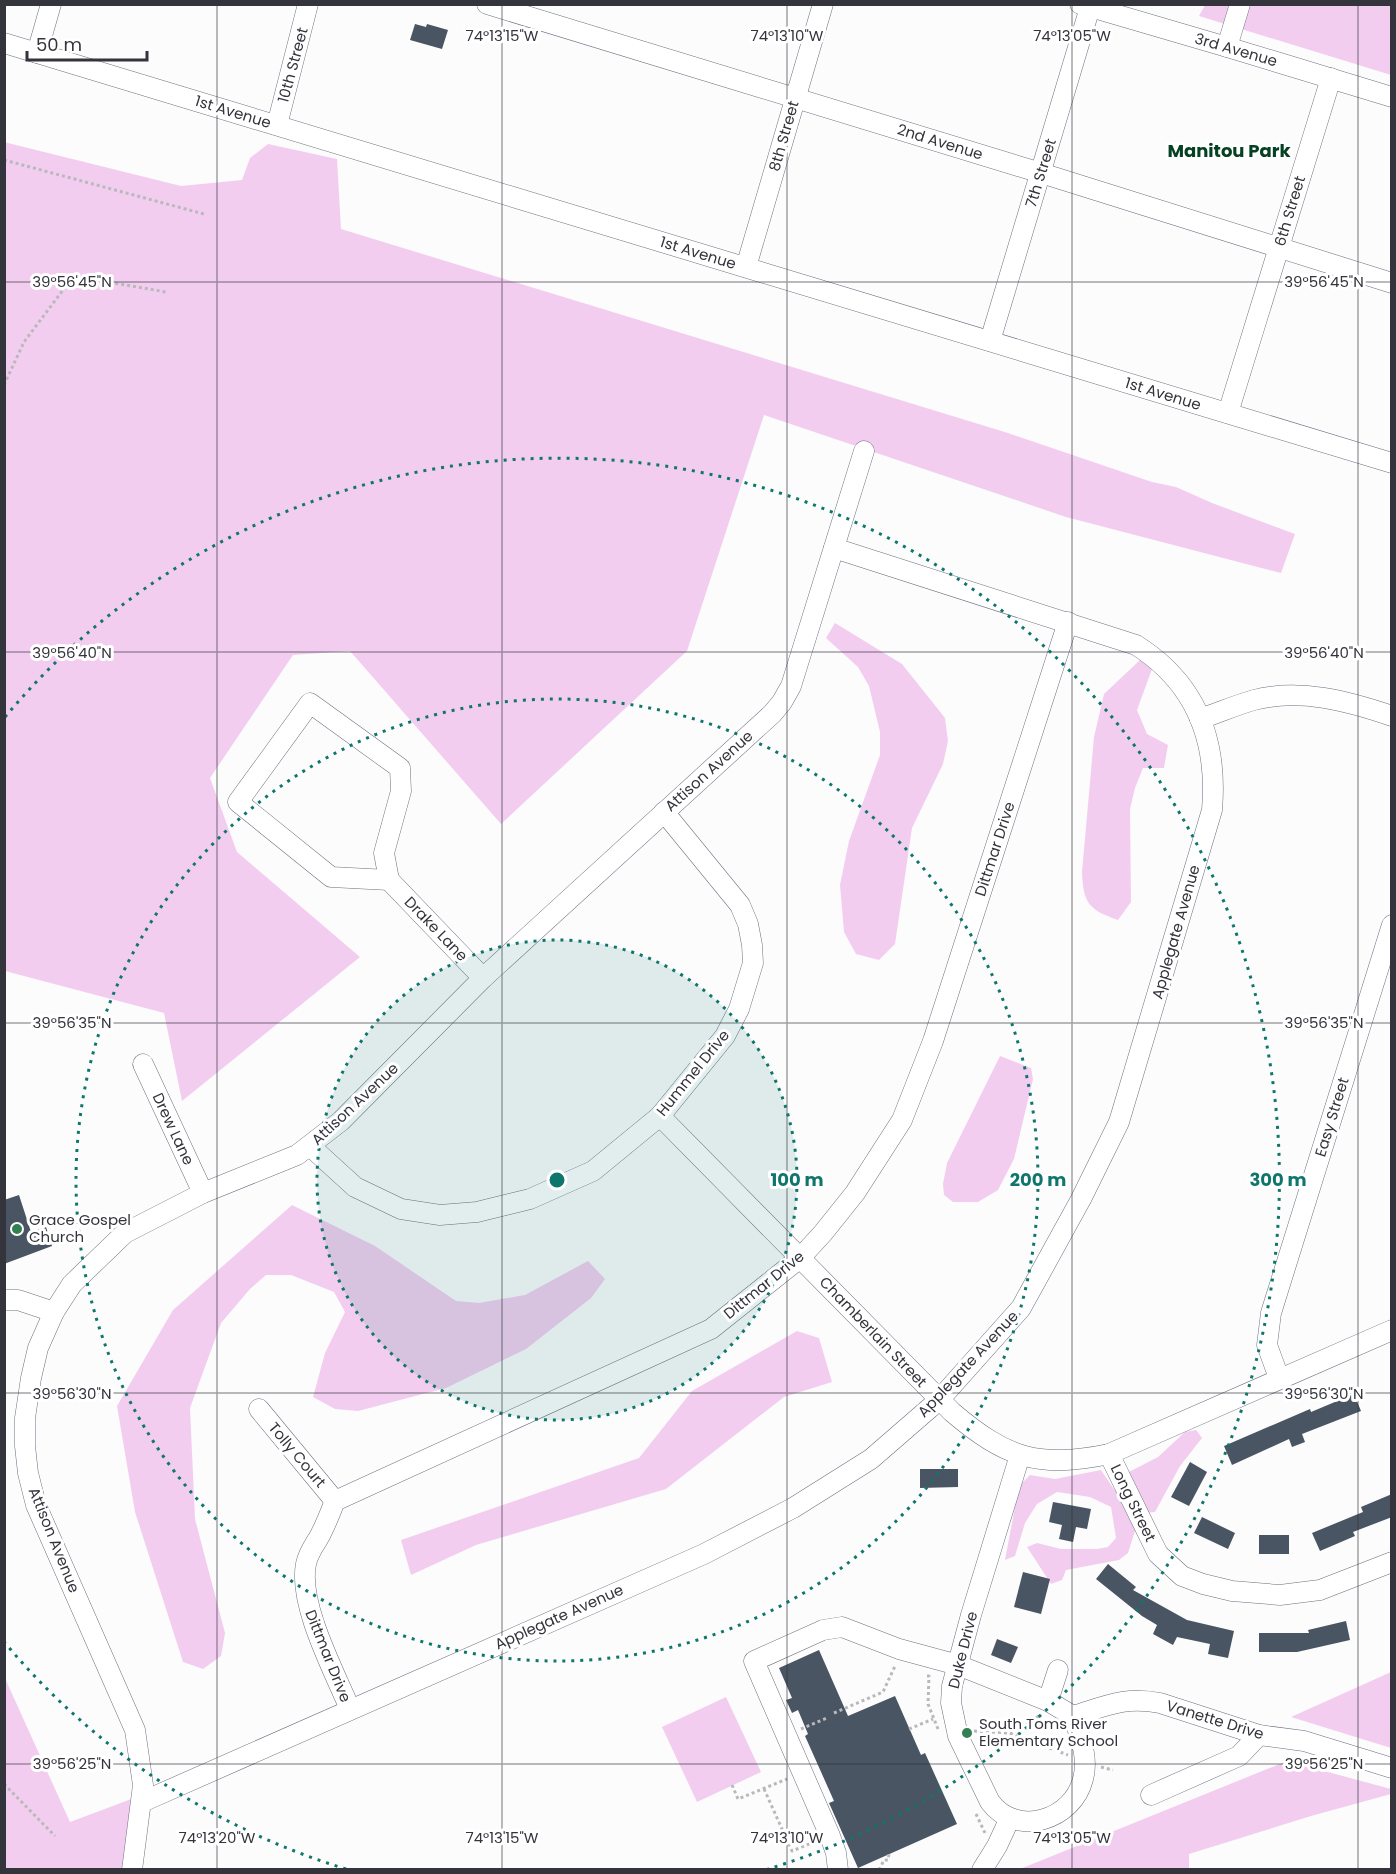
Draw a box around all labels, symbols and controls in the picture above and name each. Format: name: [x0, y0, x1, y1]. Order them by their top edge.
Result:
scale bar: [27, 24, 147, 62]
street label: 10th Street: [272, 25, 313, 105]
text: 74°13'15"W: [465, 25, 539, 46]
text: 74°13'10"W: [750, 25, 824, 46]
text: 74°13'05"W: [1033, 25, 1111, 46]
street label: 3rd Avenue: [1192, 28, 1280, 71]
text: 50 m: [36, 32, 82, 57]
street label: 1st Avenue: [193, 90, 274, 133]
street label: 8th Street: [763, 98, 804, 174]
street label: 2nd Avenue: [895, 119, 986, 165]
street label: 7th Street: [1020, 136, 1061, 210]
district label: Manitou Park: [1167, 138, 1291, 163]
street label: 6th Street: [1269, 173, 1310, 249]
street label: 1st Avenue: [658, 231, 739, 274]
text: 39°56'45"N: [32, 271, 112, 292]
text: 39°56'45"N: [1284, 271, 1364, 292]
street label: 1st Avenue: [1123, 372, 1204, 415]
text: 39°56'40"N: [32, 642, 112, 663]
text: 39°56'40"N: [1284, 642, 1364, 663]
street label: Attison Avenue: [660, 725, 757, 816]
street label: Dittmar Drive: [969, 799, 1020, 899]
street label: Applegate Avenue: [1146, 862, 1205, 1001]
street label: Drake Lane: [400, 892, 473, 966]
text: 39°56'35"N: [33, 1012, 111, 1033]
text: 39°56'35"N: [1285, 1012, 1363, 1033]
street label: Hummel Drive: [651, 1025, 734, 1120]
street label: Attison Avenue: [307, 1058, 403, 1150]
street label: Easy Street: [1309, 1075, 1354, 1159]
street label: Drew Lane: [148, 1089, 199, 1168]
text: 100 m: [770, 1167, 824, 1192]
text: 200 m: [1010, 1167, 1066, 1192]
text: 300 m: [1249, 1167, 1307, 1192]
centre of rings: [547, 1170, 567, 1190]
place label: Grace Gospel Church: [29, 1209, 131, 1247]
marker: Grace Gospel Church: [10, 1222, 24, 1236]
street label: Dittmar Drive: [719, 1246, 808, 1324]
street label: Chamberlain Street: [815, 1272, 932, 1392]
street label: Applegate Avenue: [913, 1306, 1023, 1422]
text: 39°56'30"N: [33, 1383, 111, 1404]
text: 39°56'30"N: [1285, 1383, 1363, 1404]
street label: Tolly Court: [264, 1418, 331, 1492]
street label: Long Street: [1106, 1461, 1161, 1545]
street label: Attison Avenue: [24, 1484, 85, 1596]
street label: Applegate Avenue: [491, 1579, 626, 1654]
street label: Dittmar Drive: [300, 1606, 357, 1705]
street label: Duke Drive: [943, 1609, 982, 1691]
street label: Vanette Drive: [1164, 1695, 1267, 1744]
place label: South Toms River Elementary School: [979, 1713, 1118, 1751]
marker: South Toms River Elementary School: [960, 1726, 974, 1740]
text: 39°56'25"N: [33, 1753, 111, 1774]
text: 39°56'25"N: [1285, 1753, 1363, 1774]
text: 74°13'20"W: [179, 1827, 256, 1848]
text: 74°13'15"W: [465, 1827, 539, 1848]
text: 74°13'10"W: [750, 1827, 824, 1848]
text: 74°13'05"W: [1033, 1827, 1111, 1848]

